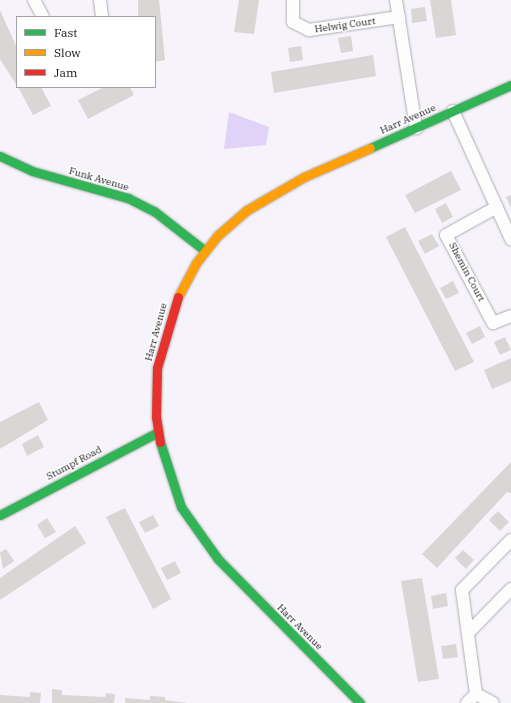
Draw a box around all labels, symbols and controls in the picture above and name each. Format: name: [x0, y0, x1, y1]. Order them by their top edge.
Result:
street label: Helwig Court: [314, 15, 376, 35]
legend: [16, 16, 156, 88]
text: Fast: [54, 25, 78, 40]
text: Slow: [54, 45, 81, 60]
text: Jam: [54, 65, 77, 80]
street label: Harr Avenue: [378, 101, 438, 137]
street label: Funk Avenue: [68, 165, 130, 193]
street label: Shemin Court: [446, 240, 488, 304]
street label: Harr Avenue: [142, 302, 170, 362]
street label: Stumpf Road: [44, 443, 104, 483]
street label: Harr Avenue: [275, 602, 325, 652]

